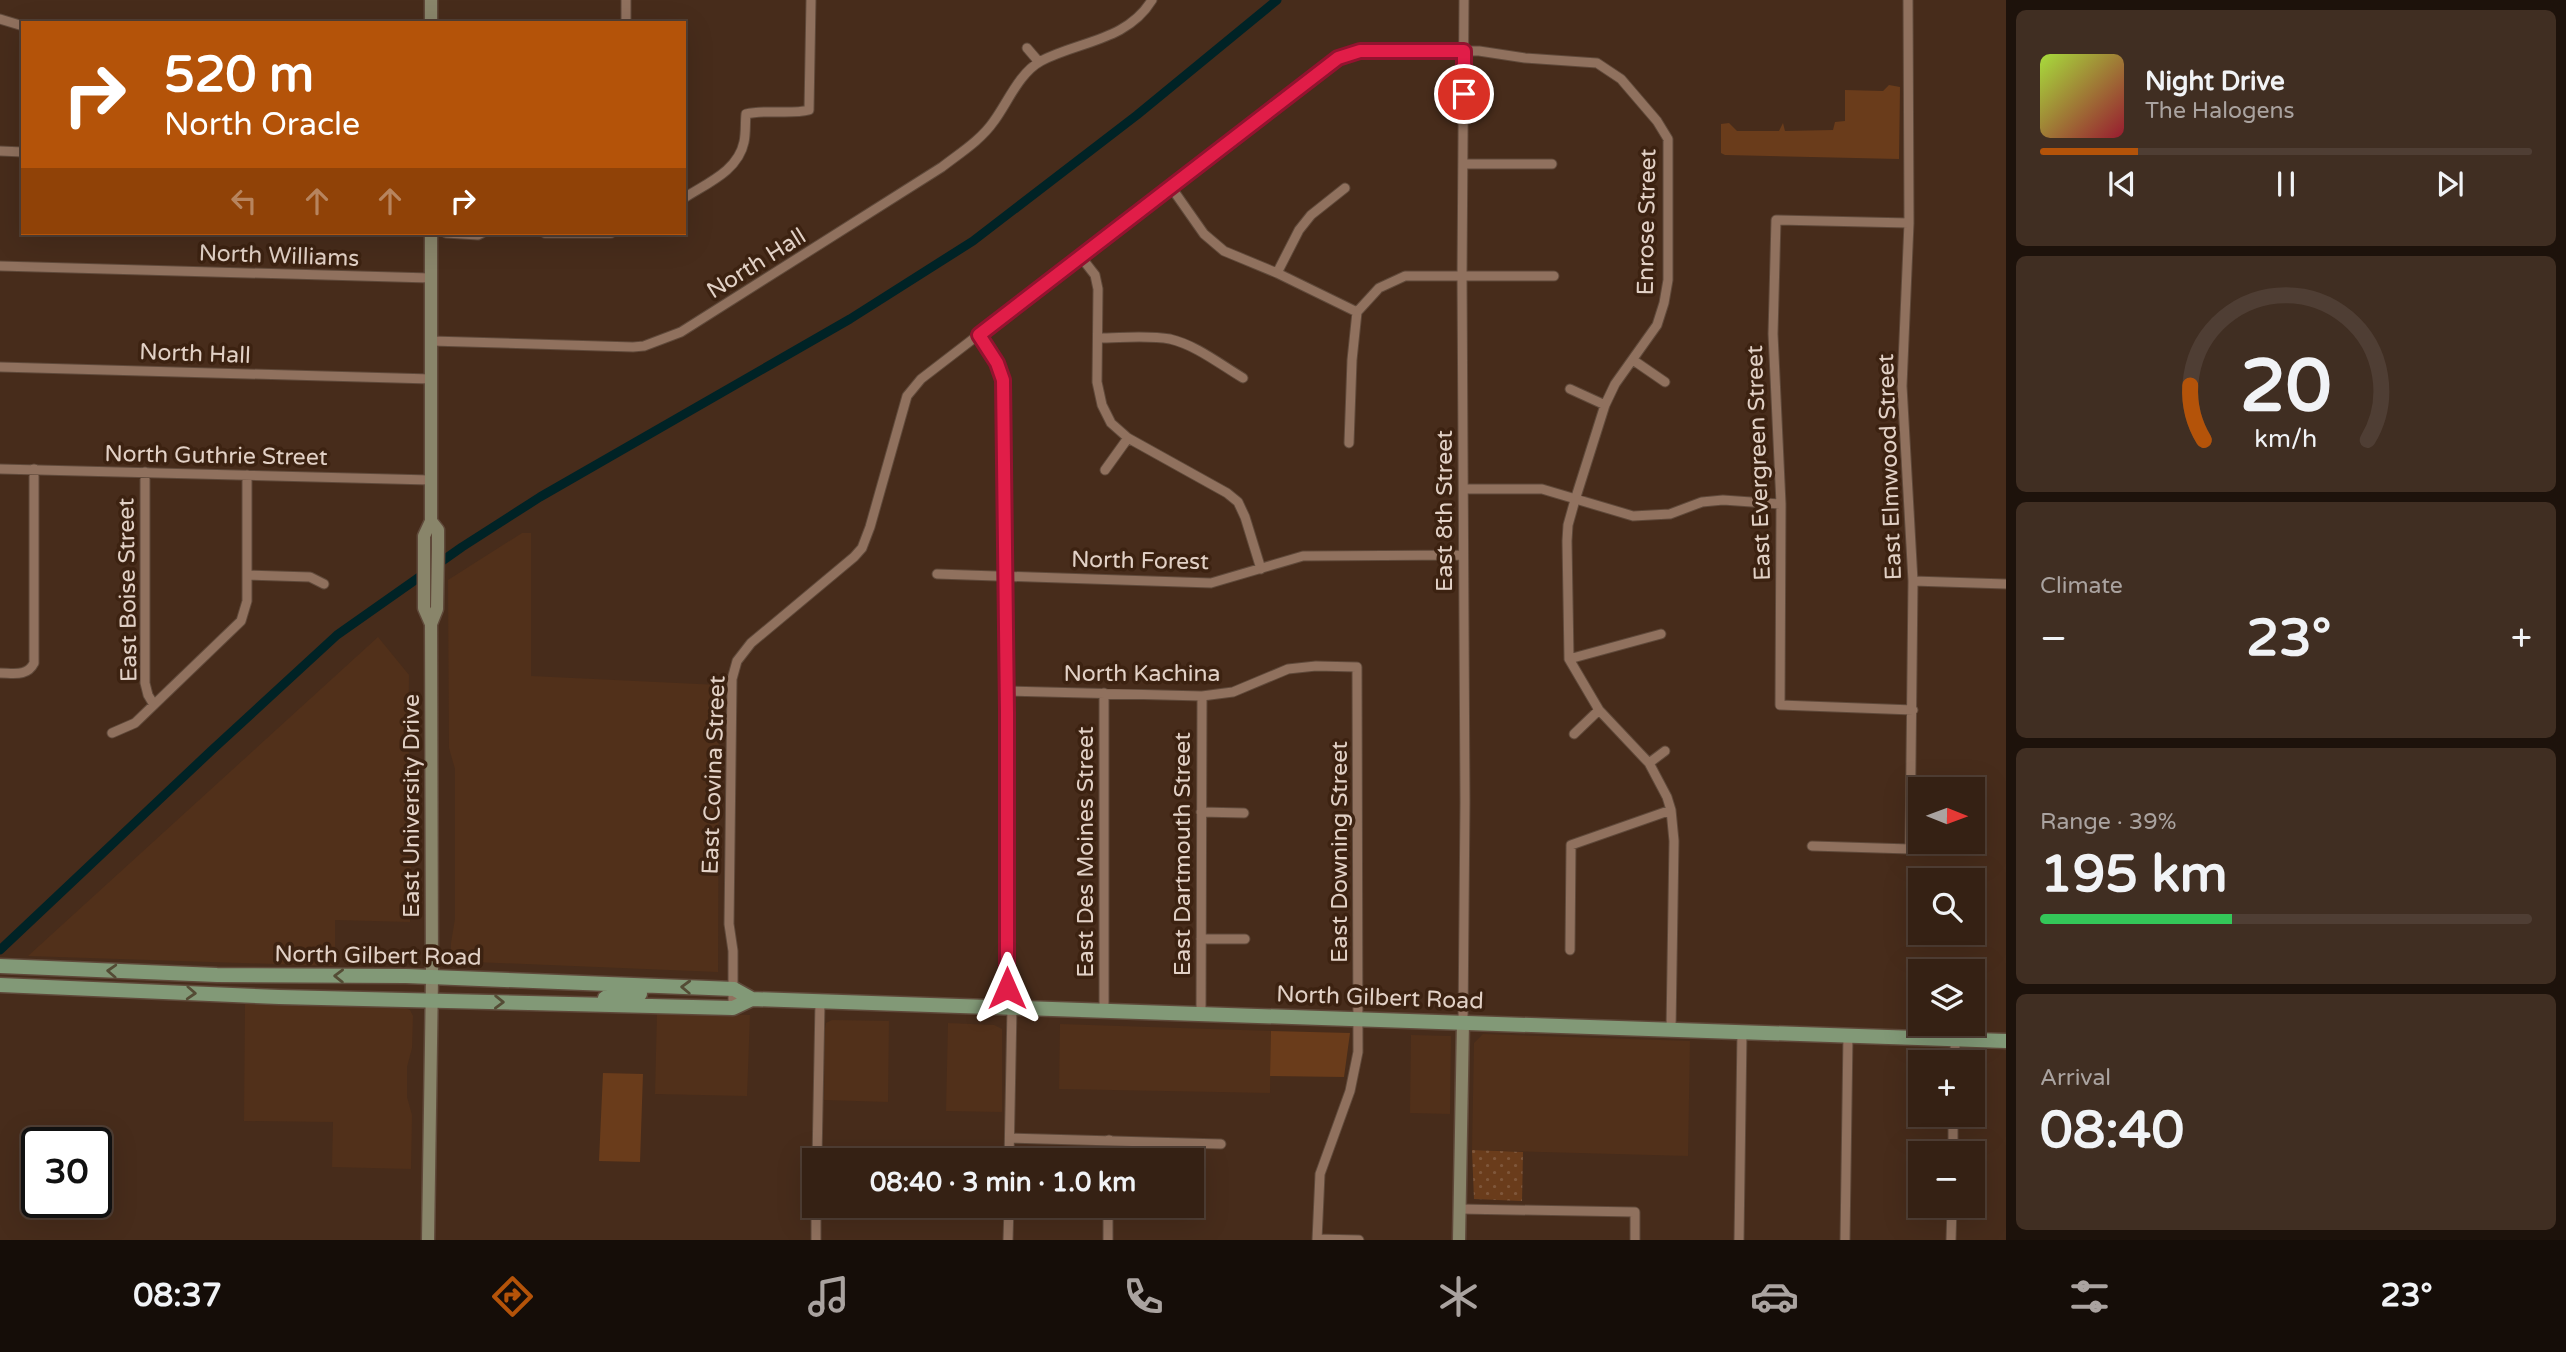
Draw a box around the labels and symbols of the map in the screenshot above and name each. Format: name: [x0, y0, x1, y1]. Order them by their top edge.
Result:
pin: [1434, 64, 1494, 124]
street label: Enrose Street: [1632, 148, 1662, 296]
street label: North Hall: [702, 222, 811, 305]
street label: North Williams: [198, 239, 360, 273]
street label: North Hall: [139, 338, 251, 370]
street label: East Evergreen Street: [1741, 344, 1777, 581]
street label: East Elmwood Street: [1872, 353, 1908, 581]
street label: East 8th Street: [1431, 430, 1459, 592]
street label: North Guthrie Street: [104, 440, 328, 472]
street label: East Boise Street: [112, 497, 144, 682]
street label: North Forest: [1071, 546, 1209, 576]
street label: North Kachina: [1064, 660, 1220, 688]
street label: East Covina Street: [697, 675, 731, 875]
street label: East University Drive: [398, 694, 426, 918]
street label: East Des Moines Street: [1072, 726, 1100, 978]
street label: East Dartmouth Street: [1169, 732, 1197, 976]
street label: East Downing Street: [1326, 741, 1354, 963]
north arrow: [1908, 777, 1984, 854]
street label: North Gilbert Road: [274, 940, 482, 972]
position arrow: [970, 951, 1044, 1025]
one-way arrow: [106, 964, 117, 979]
one-way arrow: [334, 968, 344, 984]
one-way arrow: [680, 980, 691, 995]
street label: North Gilbert Road: [1276, 980, 1484, 1016]
one-way arrow: [185, 986, 196, 1001]
one-way arrow: [495, 994, 505, 1010]
speed limit sign: 30: [21, 1127, 112, 1218]

